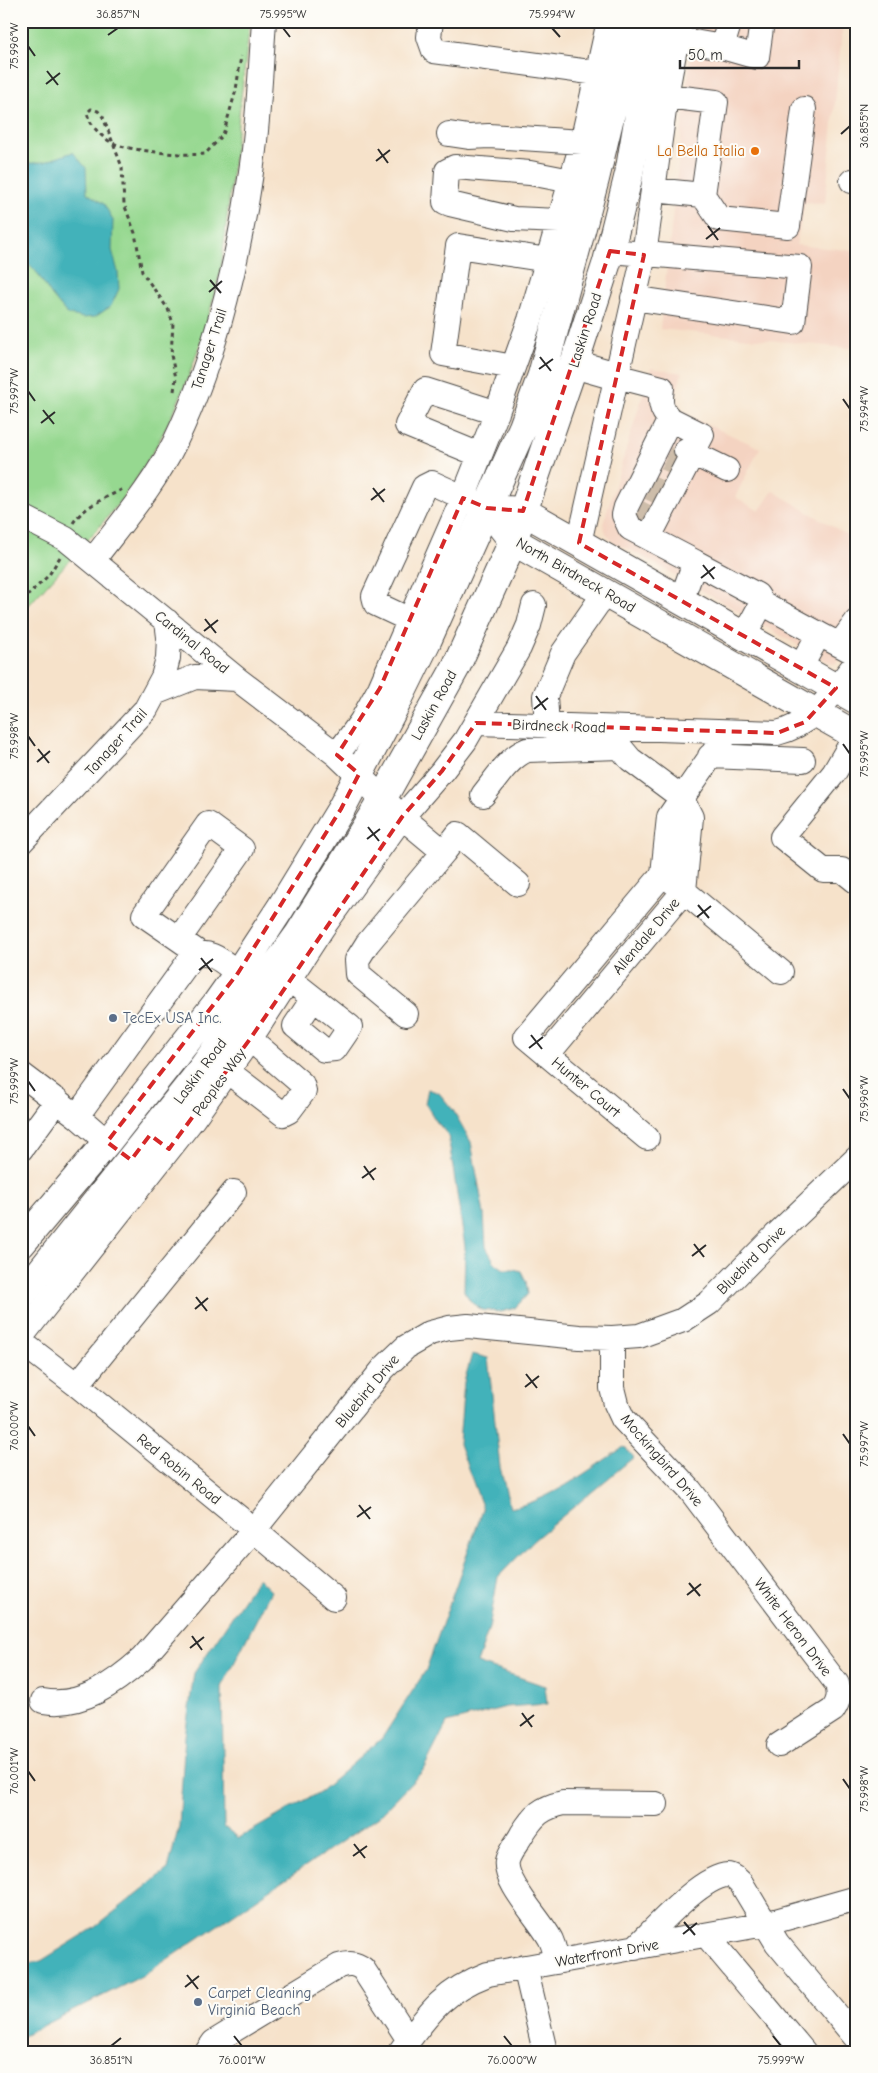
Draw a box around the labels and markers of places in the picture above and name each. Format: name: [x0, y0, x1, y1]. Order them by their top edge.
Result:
place label: La Bella Italia: [657, 142, 745, 160]
marker: La Bella Italia: [749, 145, 761, 157]
place label: TecEx USA Inc.: [123, 1009, 222, 1027]
marker: TecEx USA Inc.: [107, 1012, 119, 1024]
place label: Carpet Cleaning Virginia Beach: [208, 1984, 311, 2019]
marker: Carpet Cleaning Virginia Beach: [192, 1996, 204, 2008]

